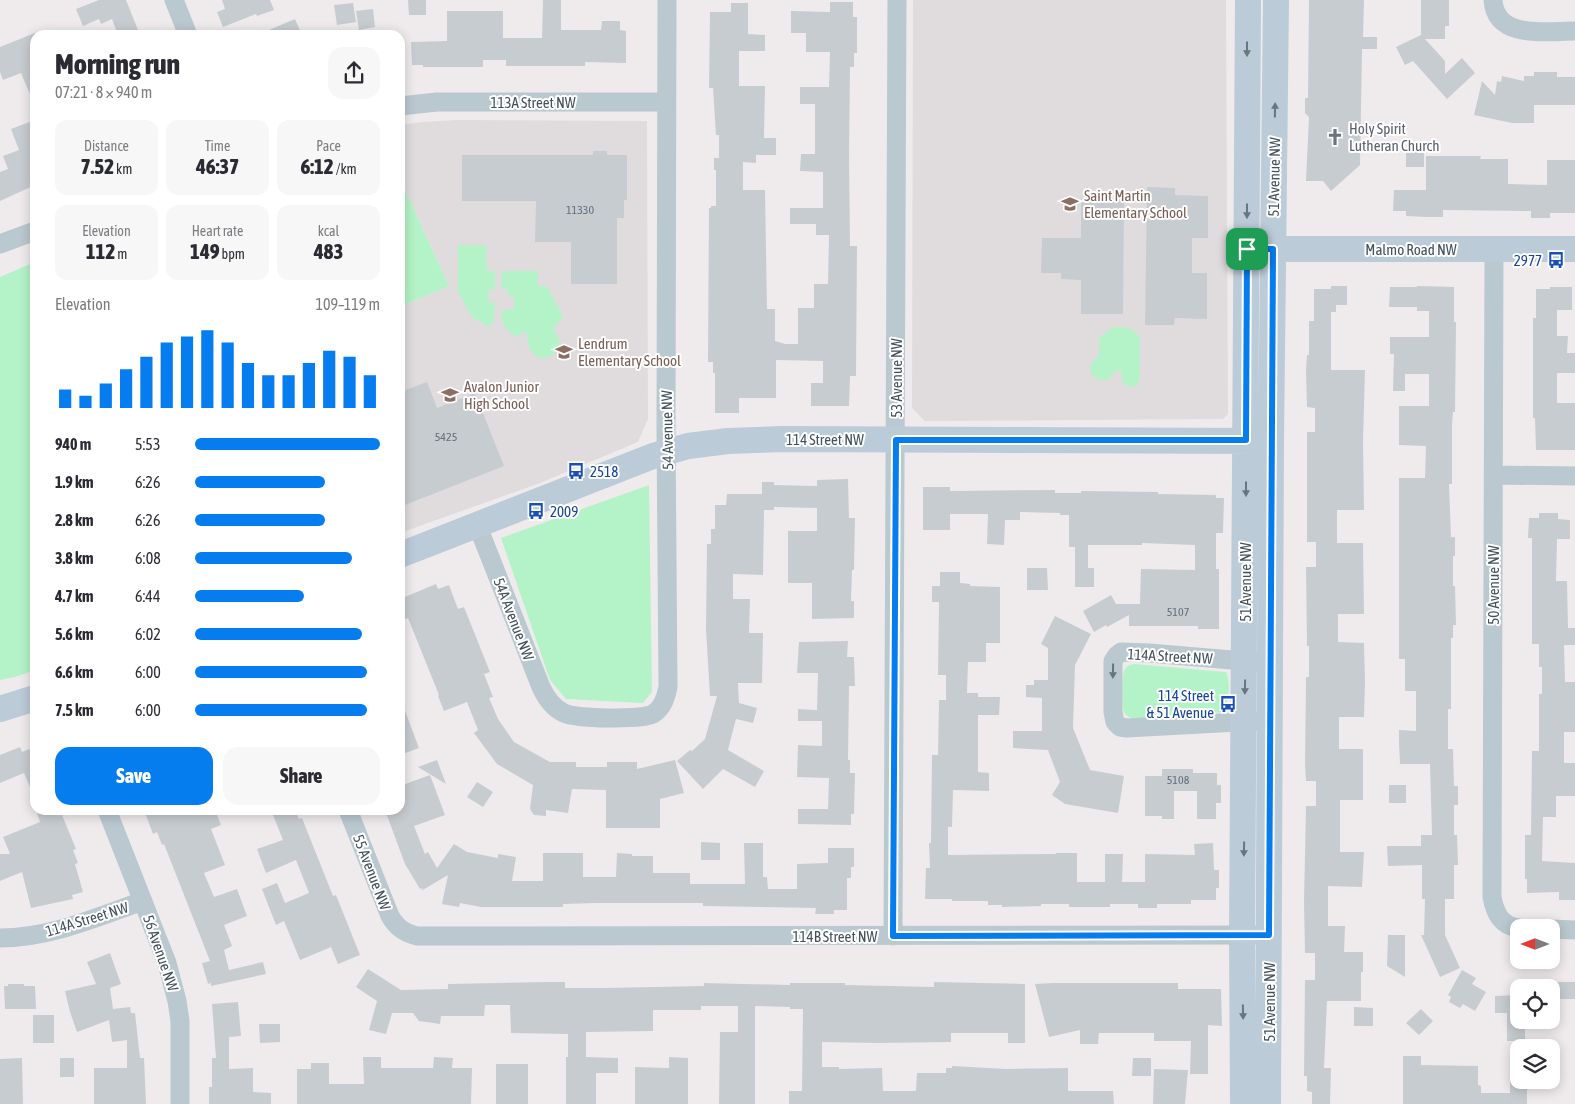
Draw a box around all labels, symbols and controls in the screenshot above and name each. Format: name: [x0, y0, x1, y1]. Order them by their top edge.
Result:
one-way arrow: [1243, 41, 1251, 57]
button: share: [328, 47, 380, 99]
text: Morning run: [55, 48, 180, 80]
text: 07:21 · 8 × 940 m: [55, 83, 152, 101]
street label: 113A Street NW: [490, 94, 576, 111]
one-way arrow: [1271, 102, 1279, 118]
place label: Holy Spirit Lutheran Church: [1349, 120, 1439, 154]
church icon: Holy Spirit Lutheran Church: [1325, 127, 1345, 147]
street label: 51 Avenue NW: [1265, 137, 1283, 217]
text: Distance: [84, 138, 129, 154]
text: Time: [205, 138, 230, 154]
text: Pace: [316, 138, 341, 154]
text: 7.52: [81, 154, 114, 178]
text: 46:37: [196, 154, 239, 178]
text: 6:12: [300, 154, 334, 178]
text: km: [114, 161, 132, 177]
text: /km: [334, 161, 357, 177]
place label: Saint Martin Elementary School: [1084, 187, 1187, 221]
school or university icon: Saint Martin Elementary School: [1060, 194, 1080, 214]
house number: 11330: [566, 203, 594, 217]
one-way arrow: [1243, 203, 1251, 219]
text: Elevation: [82, 223, 131, 239]
text: Heart rate: [192, 223, 243, 239]
text: kcal: [318, 223, 339, 239]
pin: [1226, 228, 1268, 270]
icon: arrive: [1233, 235, 1261, 263]
text: 112: [86, 239, 115, 263]
text: 149: [190, 239, 220, 263]
text: 483: [314, 239, 343, 263]
street label: Malmo Road NW: [1365, 241, 1457, 258]
text: m: [115, 246, 127, 262]
text: bpm: [220, 246, 245, 262]
bus stop icon: 2977: [1546, 250, 1566, 270]
place label: 2977: [1514, 252, 1542, 269]
text: Elevation: [55, 295, 110, 313]
text: 109–119 m: [316, 295, 380, 313]
place label: Lendrum Elementary School: [578, 335, 681, 369]
street label: 53 Avenue NW: [888, 338, 905, 418]
school or university icon: Lendrum Elementary School: [554, 342, 574, 362]
place label: Avalon Junior High School: [464, 378, 539, 412]
school or university icon: Avalon Junior High School: [440, 385, 460, 405]
street label: 54 Avenue NW: [658, 390, 676, 470]
house number: 5425: [435, 430, 457, 444]
street label: 114 Street NW: [786, 431, 864, 448]
text: 940 m: [55, 435, 91, 453]
text: 5:53: [135, 435, 160, 453]
bus stop icon: 2518: [566, 461, 586, 481]
place label: 2518: [590, 463, 618, 480]
text: 1.9 km: [55, 473, 94, 491]
text: 6:26: [135, 473, 160, 491]
one-way arrow: [1242, 481, 1250, 497]
bus stop icon: 2009: [526, 501, 546, 521]
place label: 2009: [550, 503, 578, 520]
text: 2.8 km: [55, 511, 94, 529]
text: 6:26: [135, 511, 160, 529]
street label: 51 Avenue NW: [1237, 542, 1254, 622]
street label: 50 Avenue NW: [1485, 545, 1502, 625]
text: 3.8 km: [55, 549, 94, 567]
text: 6:08: [135, 549, 161, 567]
street label: 54A Avenue NW: [491, 575, 538, 663]
text: 4.7 km: [55, 587, 94, 605]
text: 6:44: [135, 587, 160, 605]
house number: 5107: [1167, 605, 1190, 619]
text: 5.6 km: [55, 625, 94, 643]
text: 6:02: [135, 625, 161, 643]
street label: 114A Street NW: [1127, 645, 1213, 667]
text: 6.6 km: [55, 663, 94, 681]
text: 6:00: [135, 663, 161, 681]
one-way arrow: [1109, 663, 1117, 679]
one-way arrow: [1241, 679, 1249, 695]
place label: 114 Street & 51 Avenue: [1146, 687, 1214, 721]
bus stop icon: 114 Street & 51 Avenue: [1218, 694, 1238, 714]
text: 7.5 km: [55, 701, 94, 719]
text: 6:00: [135, 701, 161, 719]
button: Save: [55, 747, 213, 805]
button: Share: [223, 747, 380, 805]
house number: 5108: [1167, 773, 1190, 787]
street label: 55 Avenue NW: [350, 832, 394, 912]
one-way arrow: [1239, 841, 1247, 857]
street label: 114A Street NW: [44, 898, 130, 940]
street label: 56 Avenue NW: [140, 913, 182, 993]
north arrow: [1510, 919, 1560, 969]
map controls: [1510, 919, 1560, 1089]
street label: 114B Street NW: [792, 928, 878, 945]
street label: 51 Avenue NW: [1261, 962, 1278, 1042]
button: locate: [1510, 979, 1560, 1029]
one-way arrow: [1239, 1004, 1247, 1020]
button: layers: [1510, 1039, 1560, 1089]

